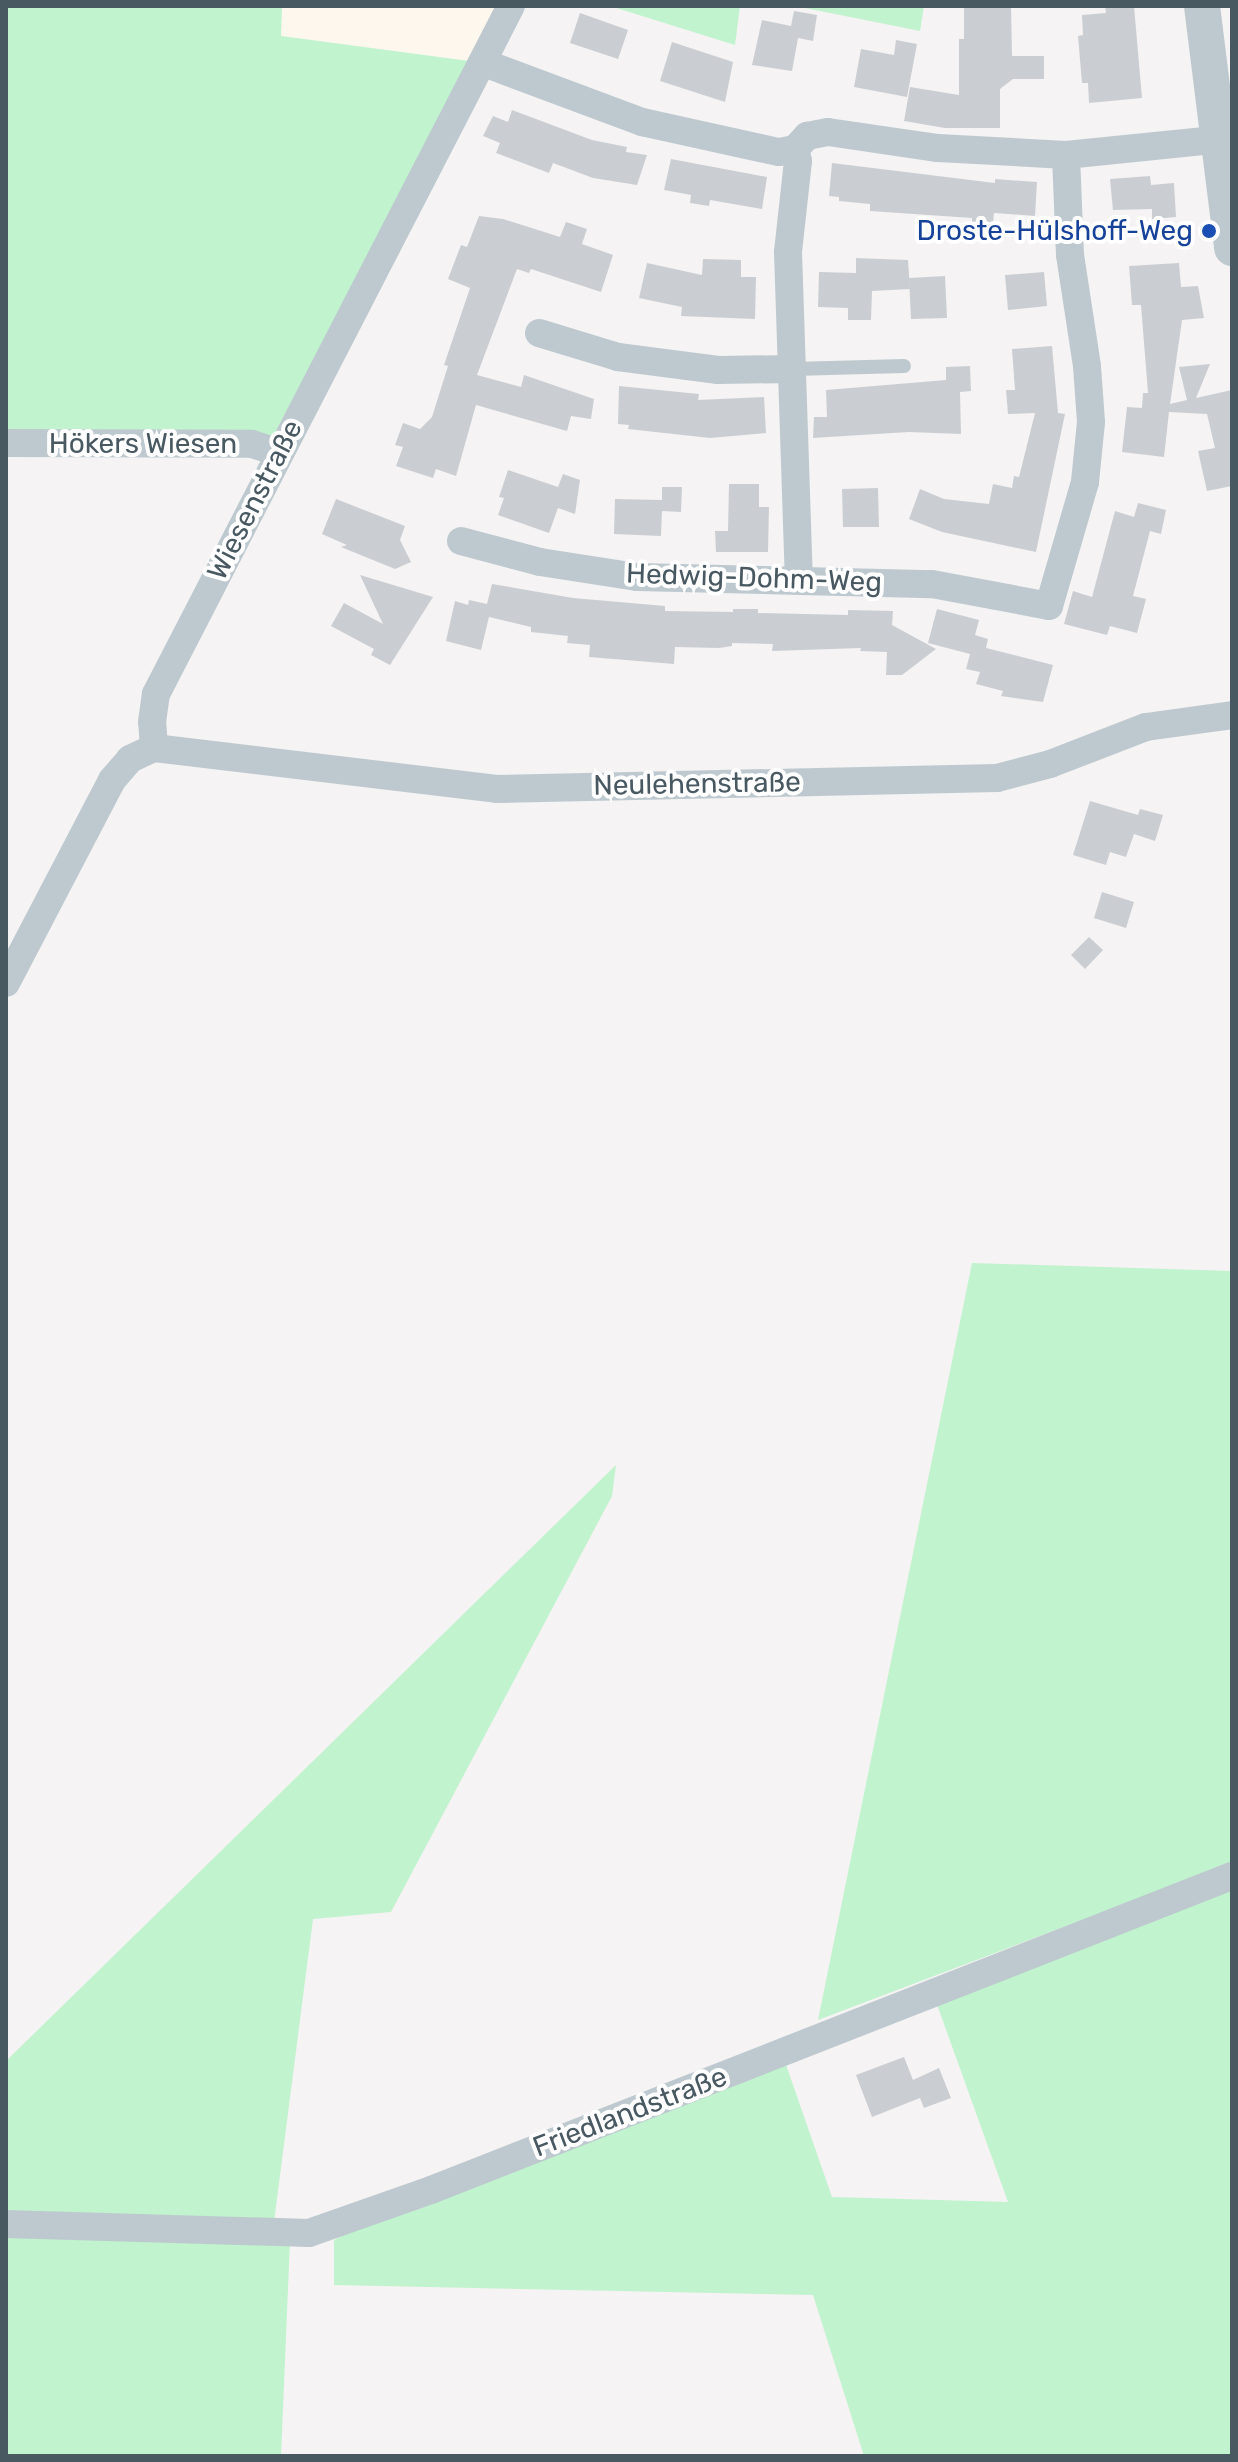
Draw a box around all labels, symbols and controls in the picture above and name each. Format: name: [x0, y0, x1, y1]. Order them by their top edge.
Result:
place label: Droste-Hülshoff-Weg: [916, 214, 1193, 248]
marker: Droste-Hülshoff-Weg: [1200, 222, 1218, 240]
street label: Wiesenstraße: [200, 414, 310, 586]
street label: Hökers Wiesen: [48, 427, 238, 461]
street label: Hedwig-Dohm-Weg: [625, 557, 883, 599]
street label: Neulehenstraße: [593, 765, 801, 803]
street label: Friedlandstraße: [528, 2060, 732, 2164]

